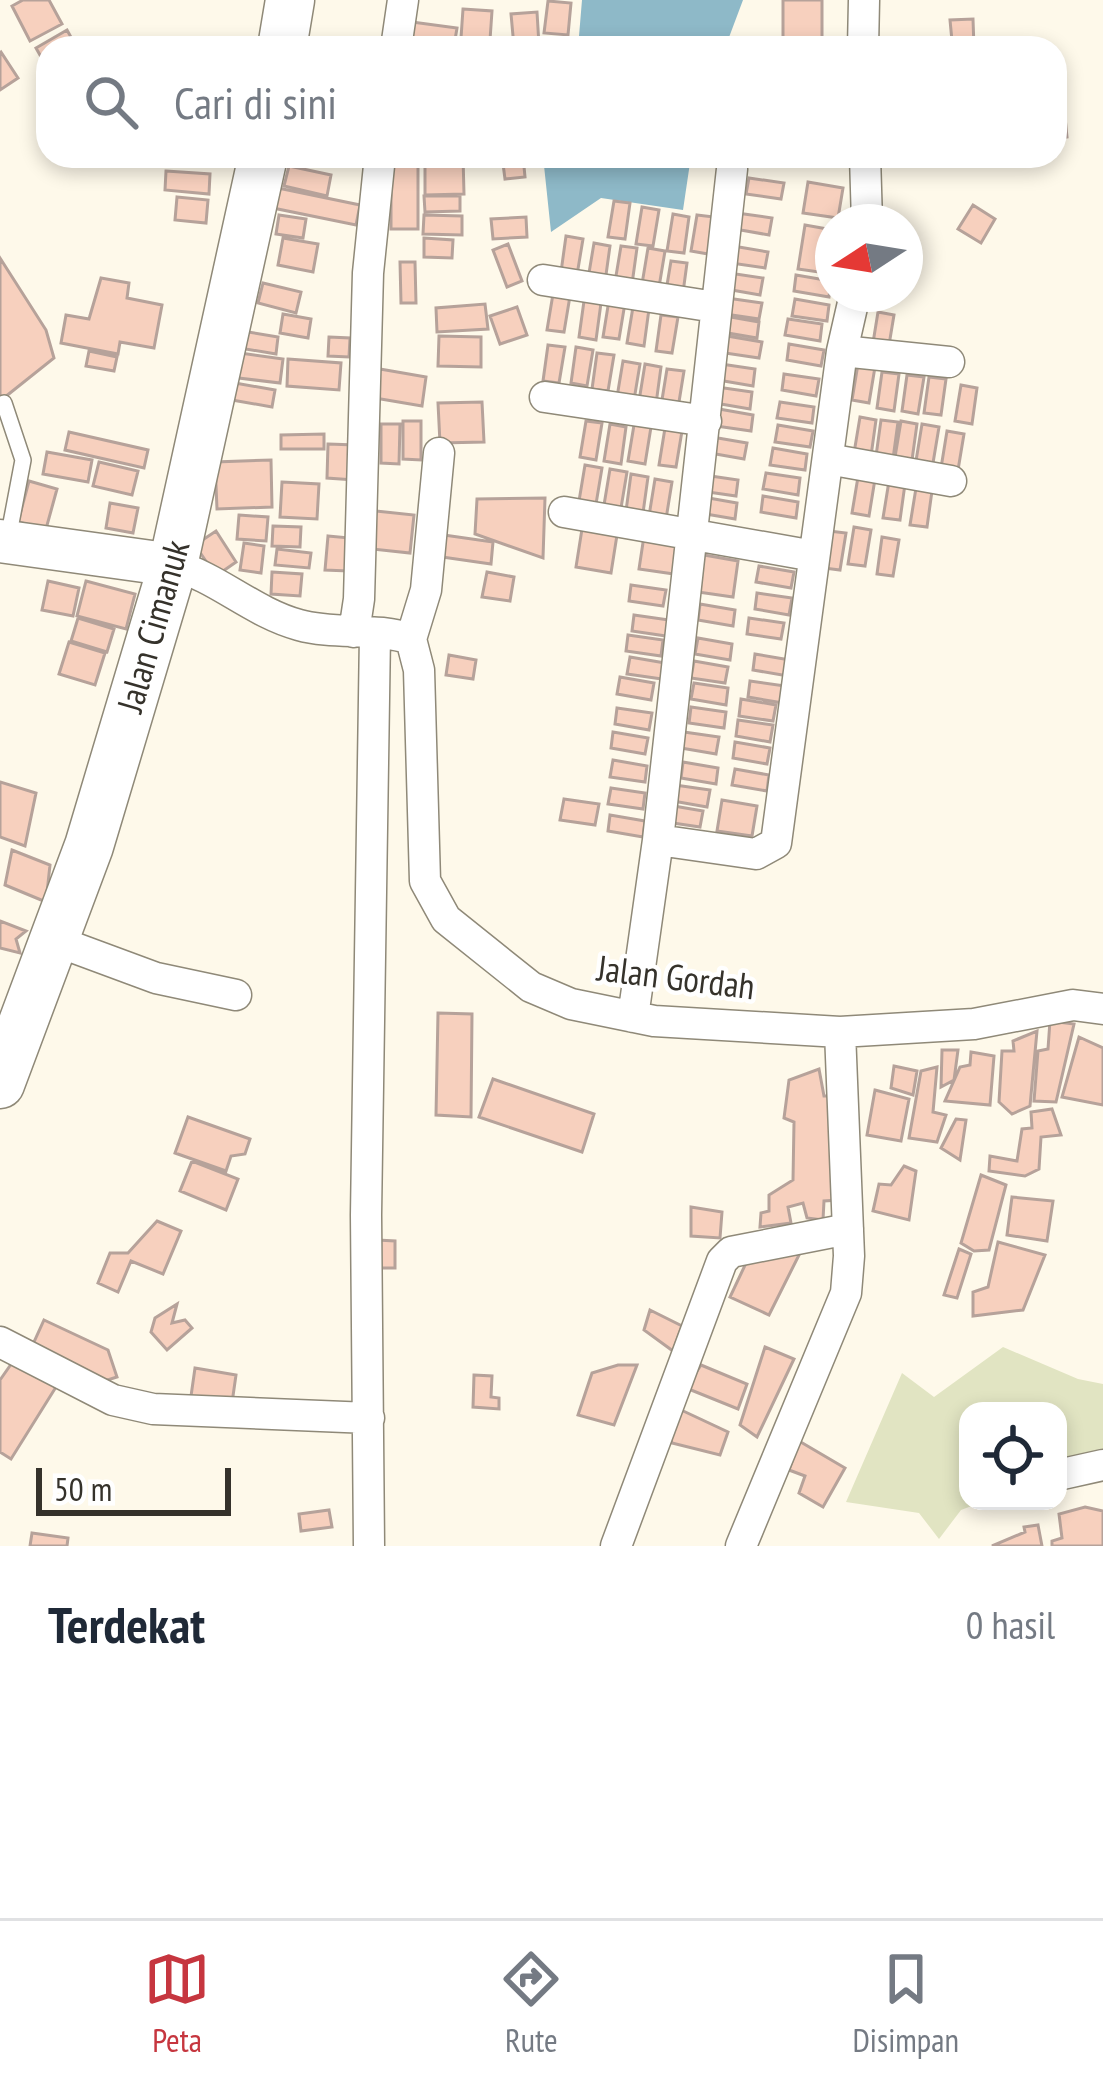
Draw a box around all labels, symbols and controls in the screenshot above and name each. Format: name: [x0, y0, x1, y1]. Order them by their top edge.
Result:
search box: [36, 36, 1067, 168]
icon: search: [78, 69, 144, 135]
text: Cari di sini: [174, 73, 337, 131]
north arrow: [815, 204, 923, 312]
street label: Jalan Cimanuk: [105, 534, 199, 718]
street label: Jalan Gordah: [594, 943, 757, 1009]
map controls: [959, 1402, 1067, 1510]
button: locate: [959, 1402, 1067, 1510]
scale bar: [36, 1462, 231, 1515]
text: 50 m: [54, 1467, 112, 1510]
text: Terdekat: [48, 1591, 205, 1657]
text: 0 hasil: [966, 1599, 1055, 1650]
tab: Peta: [144, 1946, 210, 2061]
tab: Rute: [498, 1946, 564, 2061]
tab: Disimpan: [853, 1946, 959, 2061]

